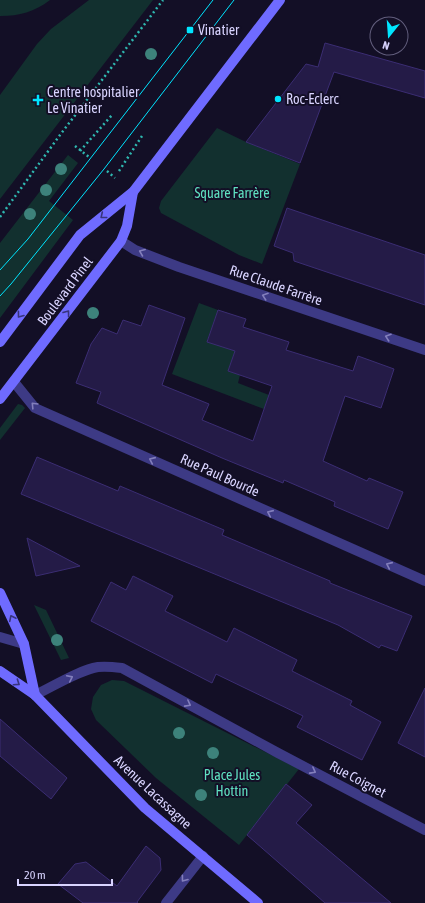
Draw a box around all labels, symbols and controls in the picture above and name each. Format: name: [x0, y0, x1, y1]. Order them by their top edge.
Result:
north arrow: [369, 16, 409, 56]
place label: Vinatier: [198, 22, 240, 38]
marker: Vinatier: [185, 25, 195, 35]
text: N: [381, 39, 391, 52]
place label: Centre hospitalier Le Vinatier: [47, 84, 140, 116]
place label: Roc-Eclerc: [286, 91, 339, 107]
marker: Centre hospitalier Le Vinatier: [32, 94, 44, 106]
marker: Roc-Eclerc: [273, 94, 283, 104]
park label: Square Farrère: [194, 185, 270, 201]
one-way arrow: [100, 212, 107, 219]
one-way arrow: [139, 249, 146, 257]
street label: Boulevard Pinel: [34, 254, 96, 328]
street label: Rue Claude Farrère: [227, 262, 325, 308]
one-way arrow: [261, 292, 268, 301]
one-way arrow: [62, 310, 69, 317]
one-way arrow: [18, 311, 25, 318]
one-way arrow: [385, 334, 392, 342]
one-way arrow: [32, 402, 39, 410]
street label: Rue Paul Bourde: [178, 450, 262, 500]
one-way arrow: [148, 457, 156, 465]
one-way arrow: [267, 509, 274, 517]
one-way arrow: [386, 562, 394, 570]
one-way arrow: [9, 615, 17, 623]
one-way arrow: [65, 675, 73, 683]
one-way arrow: [13, 678, 20, 685]
one-way arrow: [184, 699, 192, 707]
street label: Avenue Lacassagne: [111, 752, 195, 832]
street label: Rue Coignet: [327, 758, 389, 800]
one-way arrow: [309, 766, 316, 774]
park label: Place Jules Hottin: [204, 767, 260, 799]
scale bar: [18, 861, 112, 887]
text: 20 m: [24, 868, 46, 882]
one-way arrow: [182, 875, 189, 882]

